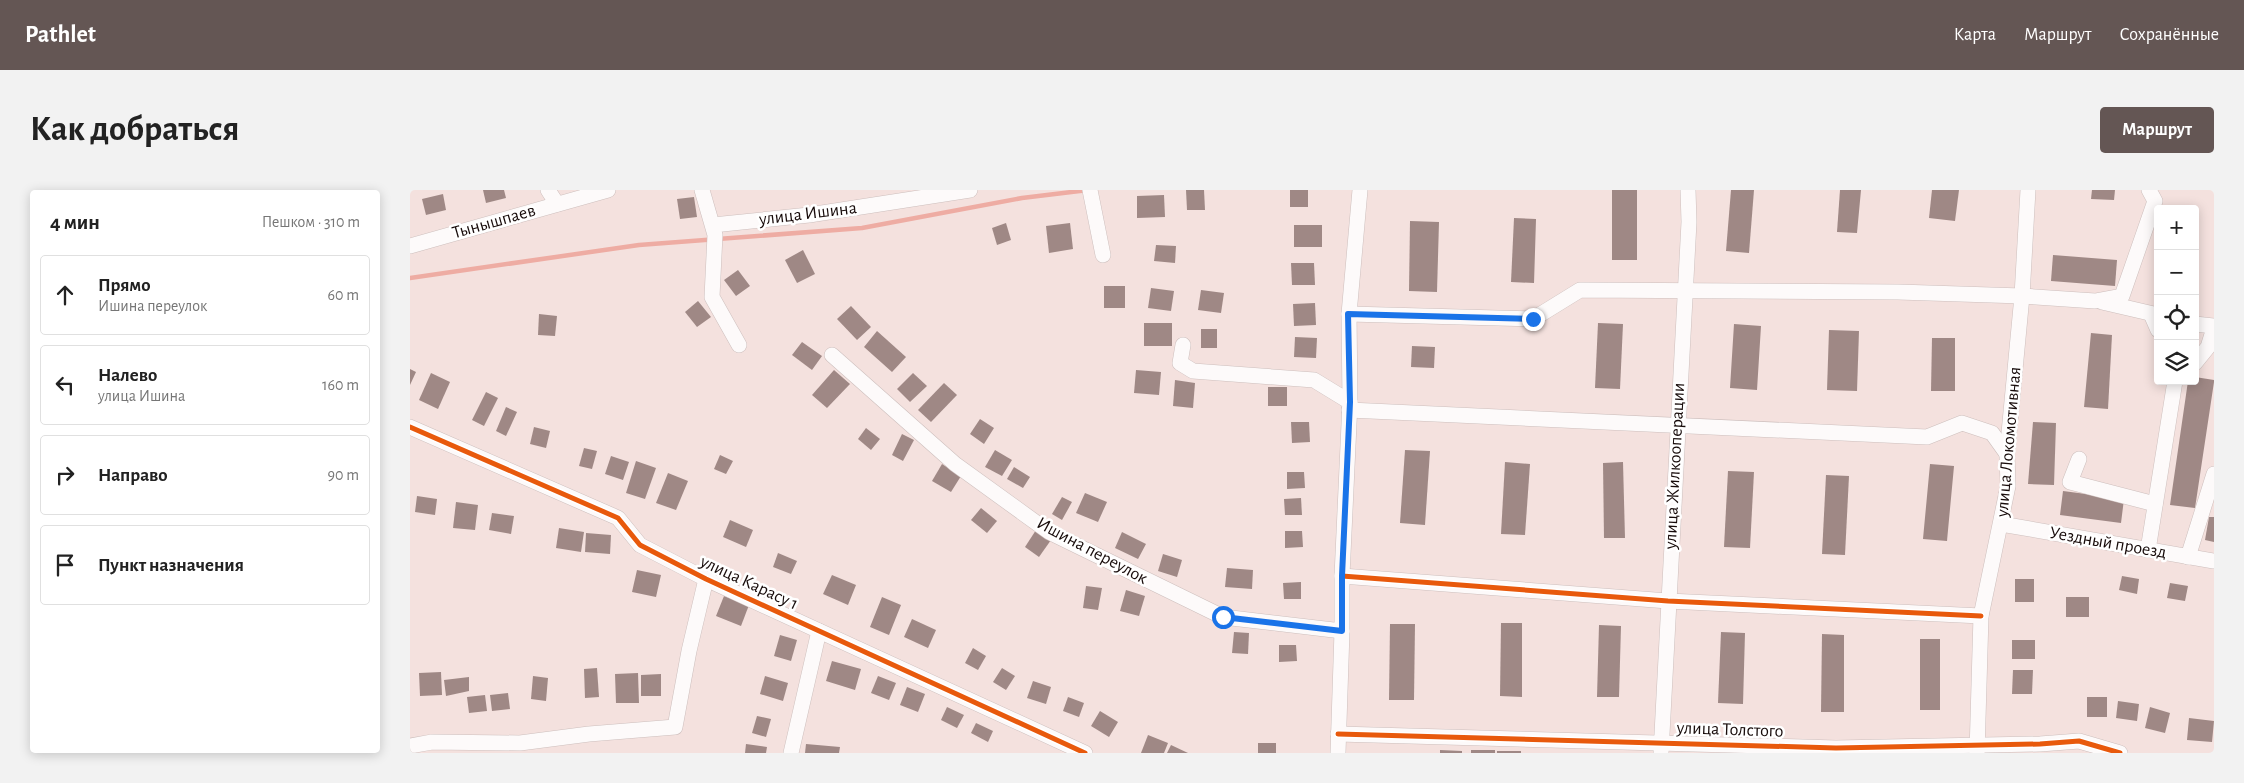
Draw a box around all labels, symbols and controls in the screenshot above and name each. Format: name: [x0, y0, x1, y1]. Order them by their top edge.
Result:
text: Pathlet: [25, 23, 96, 47]
text: Карта: [1954, 26, 1996, 44]
text: Маршрут: [2024, 26, 2092, 44]
text: Сохранённые: [2120, 26, 2219, 44]
button: Маршрут: [2100, 107, 2214, 153]
text: Как добраться: [30, 112, 239, 147]
street label: улица Ишина: [757, 199, 858, 229]
street label: Тынышпаев: [450, 202, 538, 242]
map controls: [2154, 205, 2199, 385]
button: +: [2154, 205, 2199, 250]
text: 4 мин: [50, 212, 100, 233]
text: Пешком · 310 m: [262, 214, 360, 230]
button: −: [2154, 250, 2199, 295]
text: Прямо: [98, 276, 151, 295]
icon: ahead: [51, 281, 79, 309]
text: 60 m: [328, 287, 359, 303]
button: locate: [2154, 295, 2199, 340]
text: Ишина переулок: [98, 298, 207, 314]
route end: [1522, 308, 1545, 331]
button: layers: [2154, 340, 2199, 385]
text: Налево: [98, 366, 157, 385]
street label: улица Локомотивная: [1993, 366, 2025, 519]
icon: left: [51, 371, 79, 399]
text: 160 m: [322, 377, 359, 393]
street label: улица Жилкооперации: [1662, 382, 1688, 551]
text: улица Ишина: [98, 388, 185, 404]
icon: right: [51, 461, 79, 489]
text: Направо: [98, 466, 168, 485]
text: 90 m: [328, 467, 359, 483]
street label: Ишина переулок: [1034, 514, 1151, 588]
street label: Уездный проезд: [2048, 524, 2168, 562]
icon: arrive: [51, 551, 79, 579]
street label: улица Карасу 1: [696, 552, 801, 614]
text: Пункт назначения: [98, 556, 244, 575]
route start: [1212, 606, 1235, 629]
street label: улица Толстого: [1675, 719, 1784, 741]

